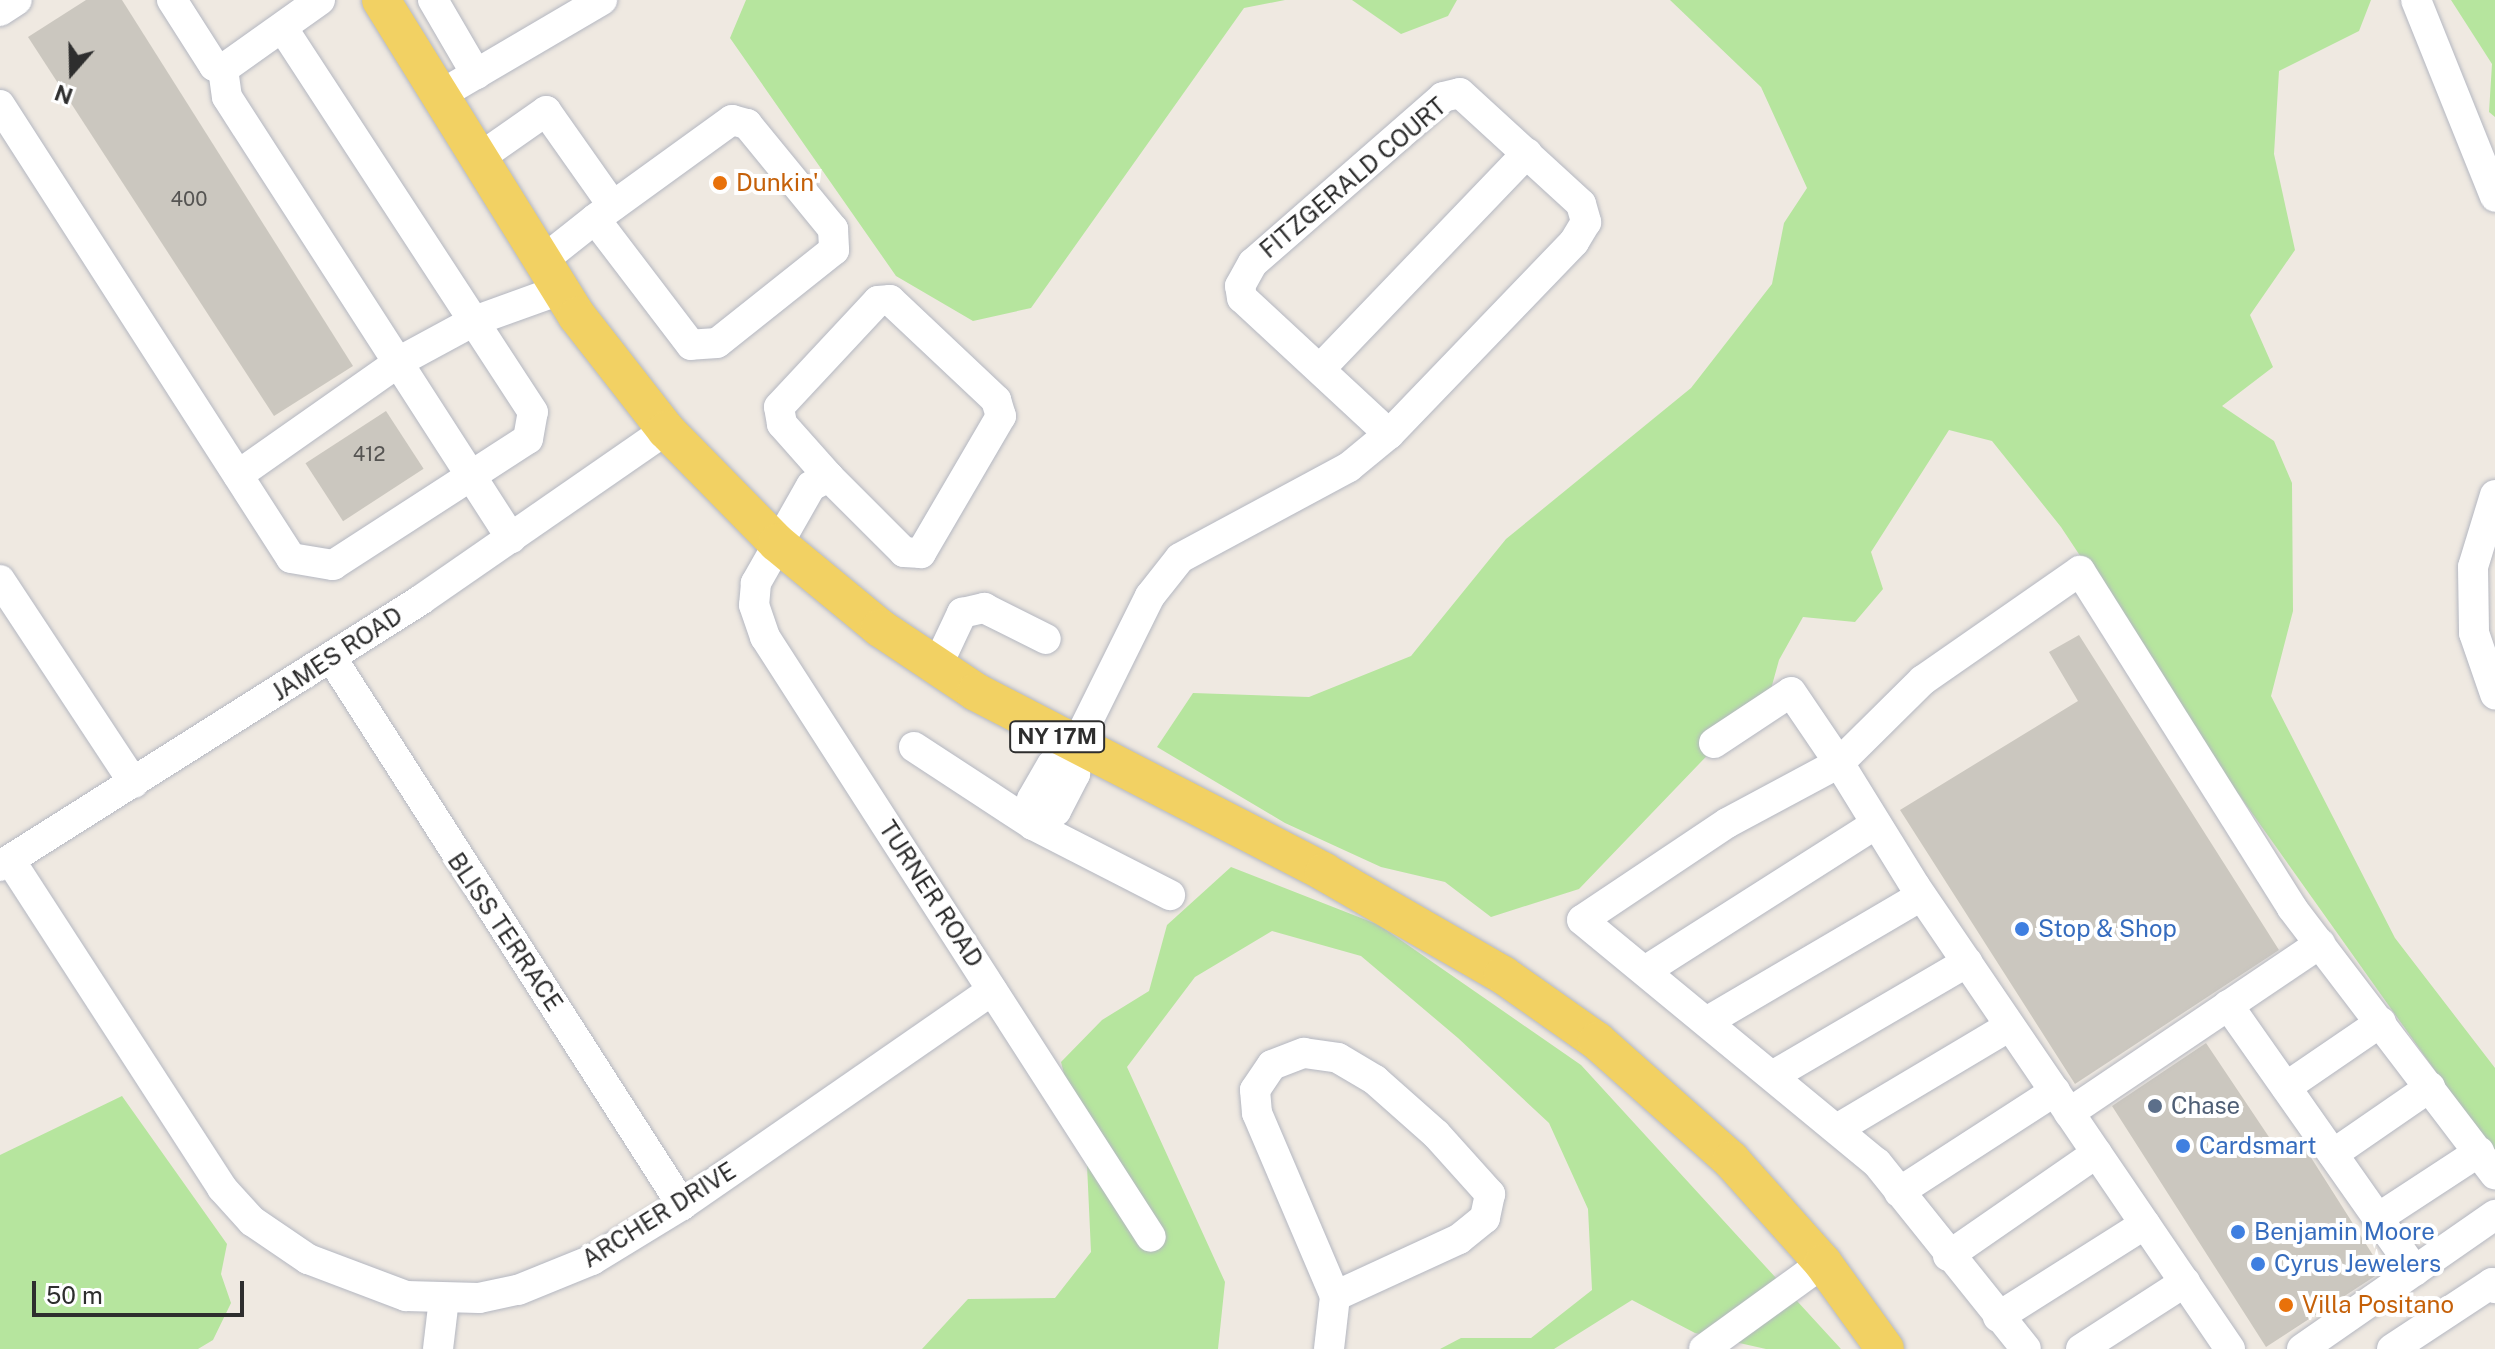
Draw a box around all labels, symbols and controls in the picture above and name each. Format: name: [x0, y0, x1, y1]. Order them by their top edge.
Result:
north arrow: [32, 32, 112, 112]
text: N: [51, 79, 76, 110]
street label: FITZGERALD COURT: [1254, 92, 1452, 264]
place label: Dunkin': [736, 169, 819, 197]
marker: Dunkin': [711, 174, 729, 192]
house number: 400: [171, 187, 207, 211]
house number: 412: [353, 442, 385, 466]
street label: JAMES ROAD: [266, 601, 408, 707]
road number: NY 17M: [1007, 719, 1107, 755]
street label: TURNER ROAD: [873, 815, 989, 973]
street label: BLISS TERRACE: [441, 847, 569, 1017]
place label: Stop & Shop: [2038, 915, 2177, 943]
marker: Stop & Shop: [2013, 920, 2031, 938]
place label: Chase: [2171, 1092, 2240, 1120]
marker: Chase: [2146, 1097, 2164, 1115]
place label: Cardsmart: [2199, 1132, 2317, 1160]
marker: Cardsmart: [2174, 1137, 2192, 1155]
street label: ARCHER DRIVE: [577, 1156, 741, 1274]
place label: Benjamin Moore: [2254, 1218, 2435, 1246]
marker: Benjamin Moore: [2229, 1223, 2247, 1241]
place label: Cyrus Jewelers: [2274, 1250, 2441, 1278]
marker: Cyrus Jewelers: [2249, 1255, 2267, 1273]
scale bar: [36, 1265, 248, 1315]
text: 50 m: [46, 1281, 103, 1309]
place label: Villa Positano: [2302, 1291, 2454, 1319]
marker: Villa Positano: [2277, 1296, 2295, 1314]

